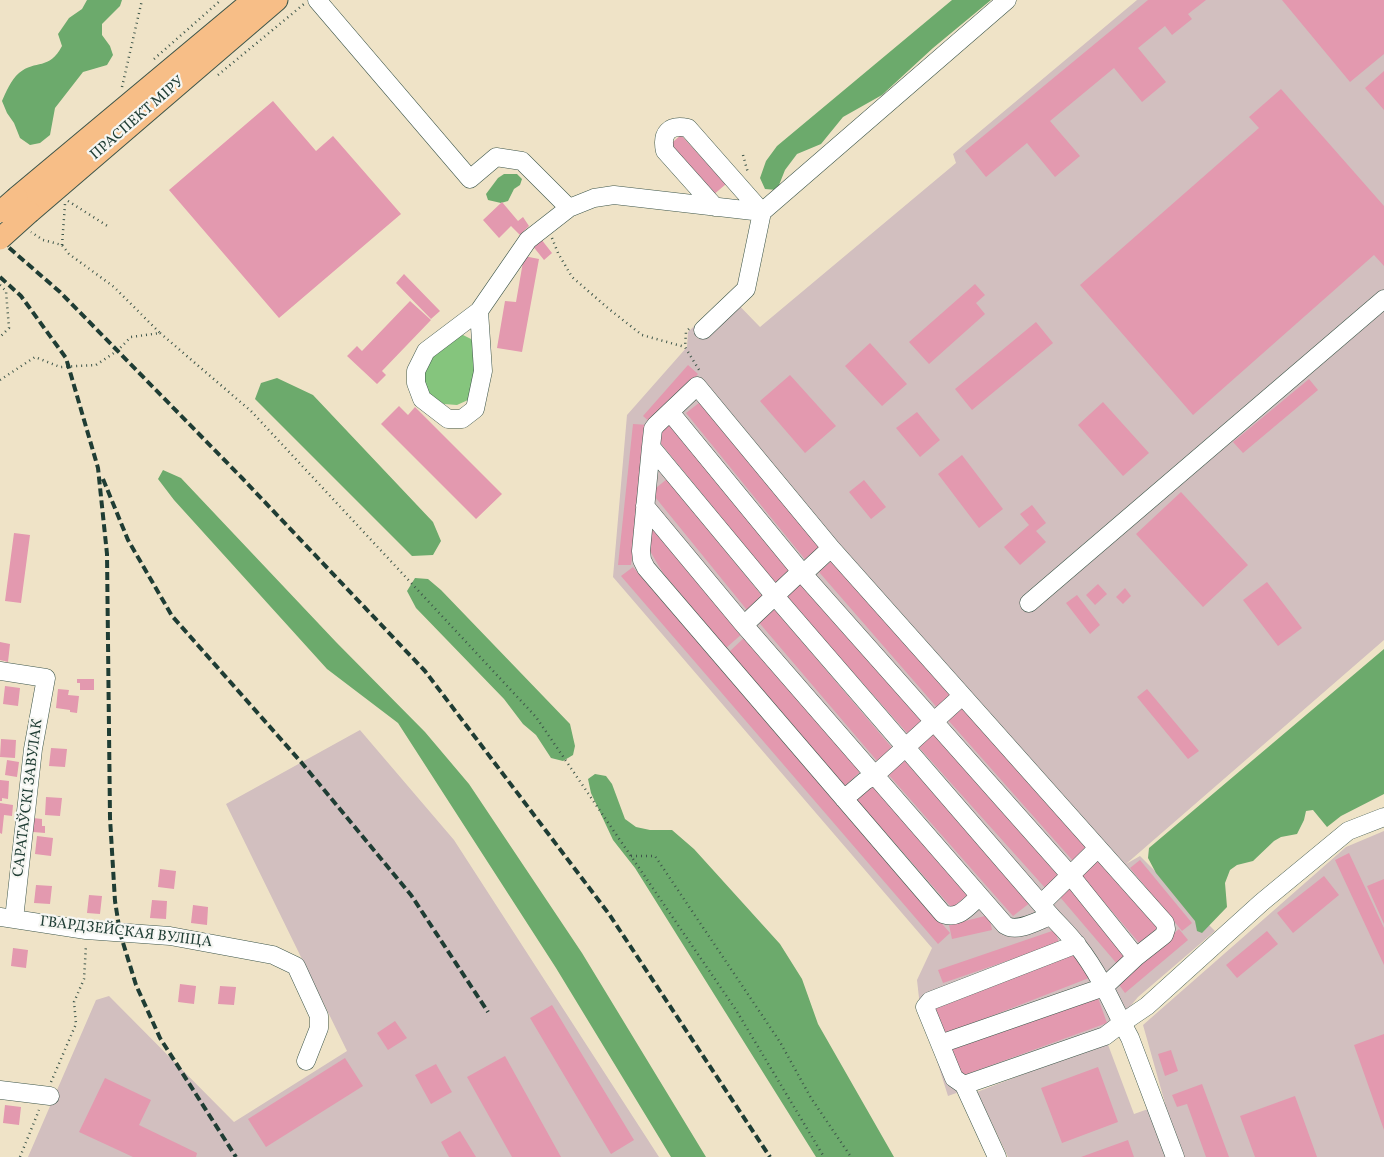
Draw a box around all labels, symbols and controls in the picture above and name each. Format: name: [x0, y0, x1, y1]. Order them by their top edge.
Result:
street label: ПРАСПЕКТ МІРУ: [87, 73, 189, 165]
street label: САРАТАЎСКІ ЗАВУЛАК: [10, 718, 48, 878]
street label: ГВАРДЗЕЙСКАЯ ВУЛІЦА: [39, 913, 213, 953]

